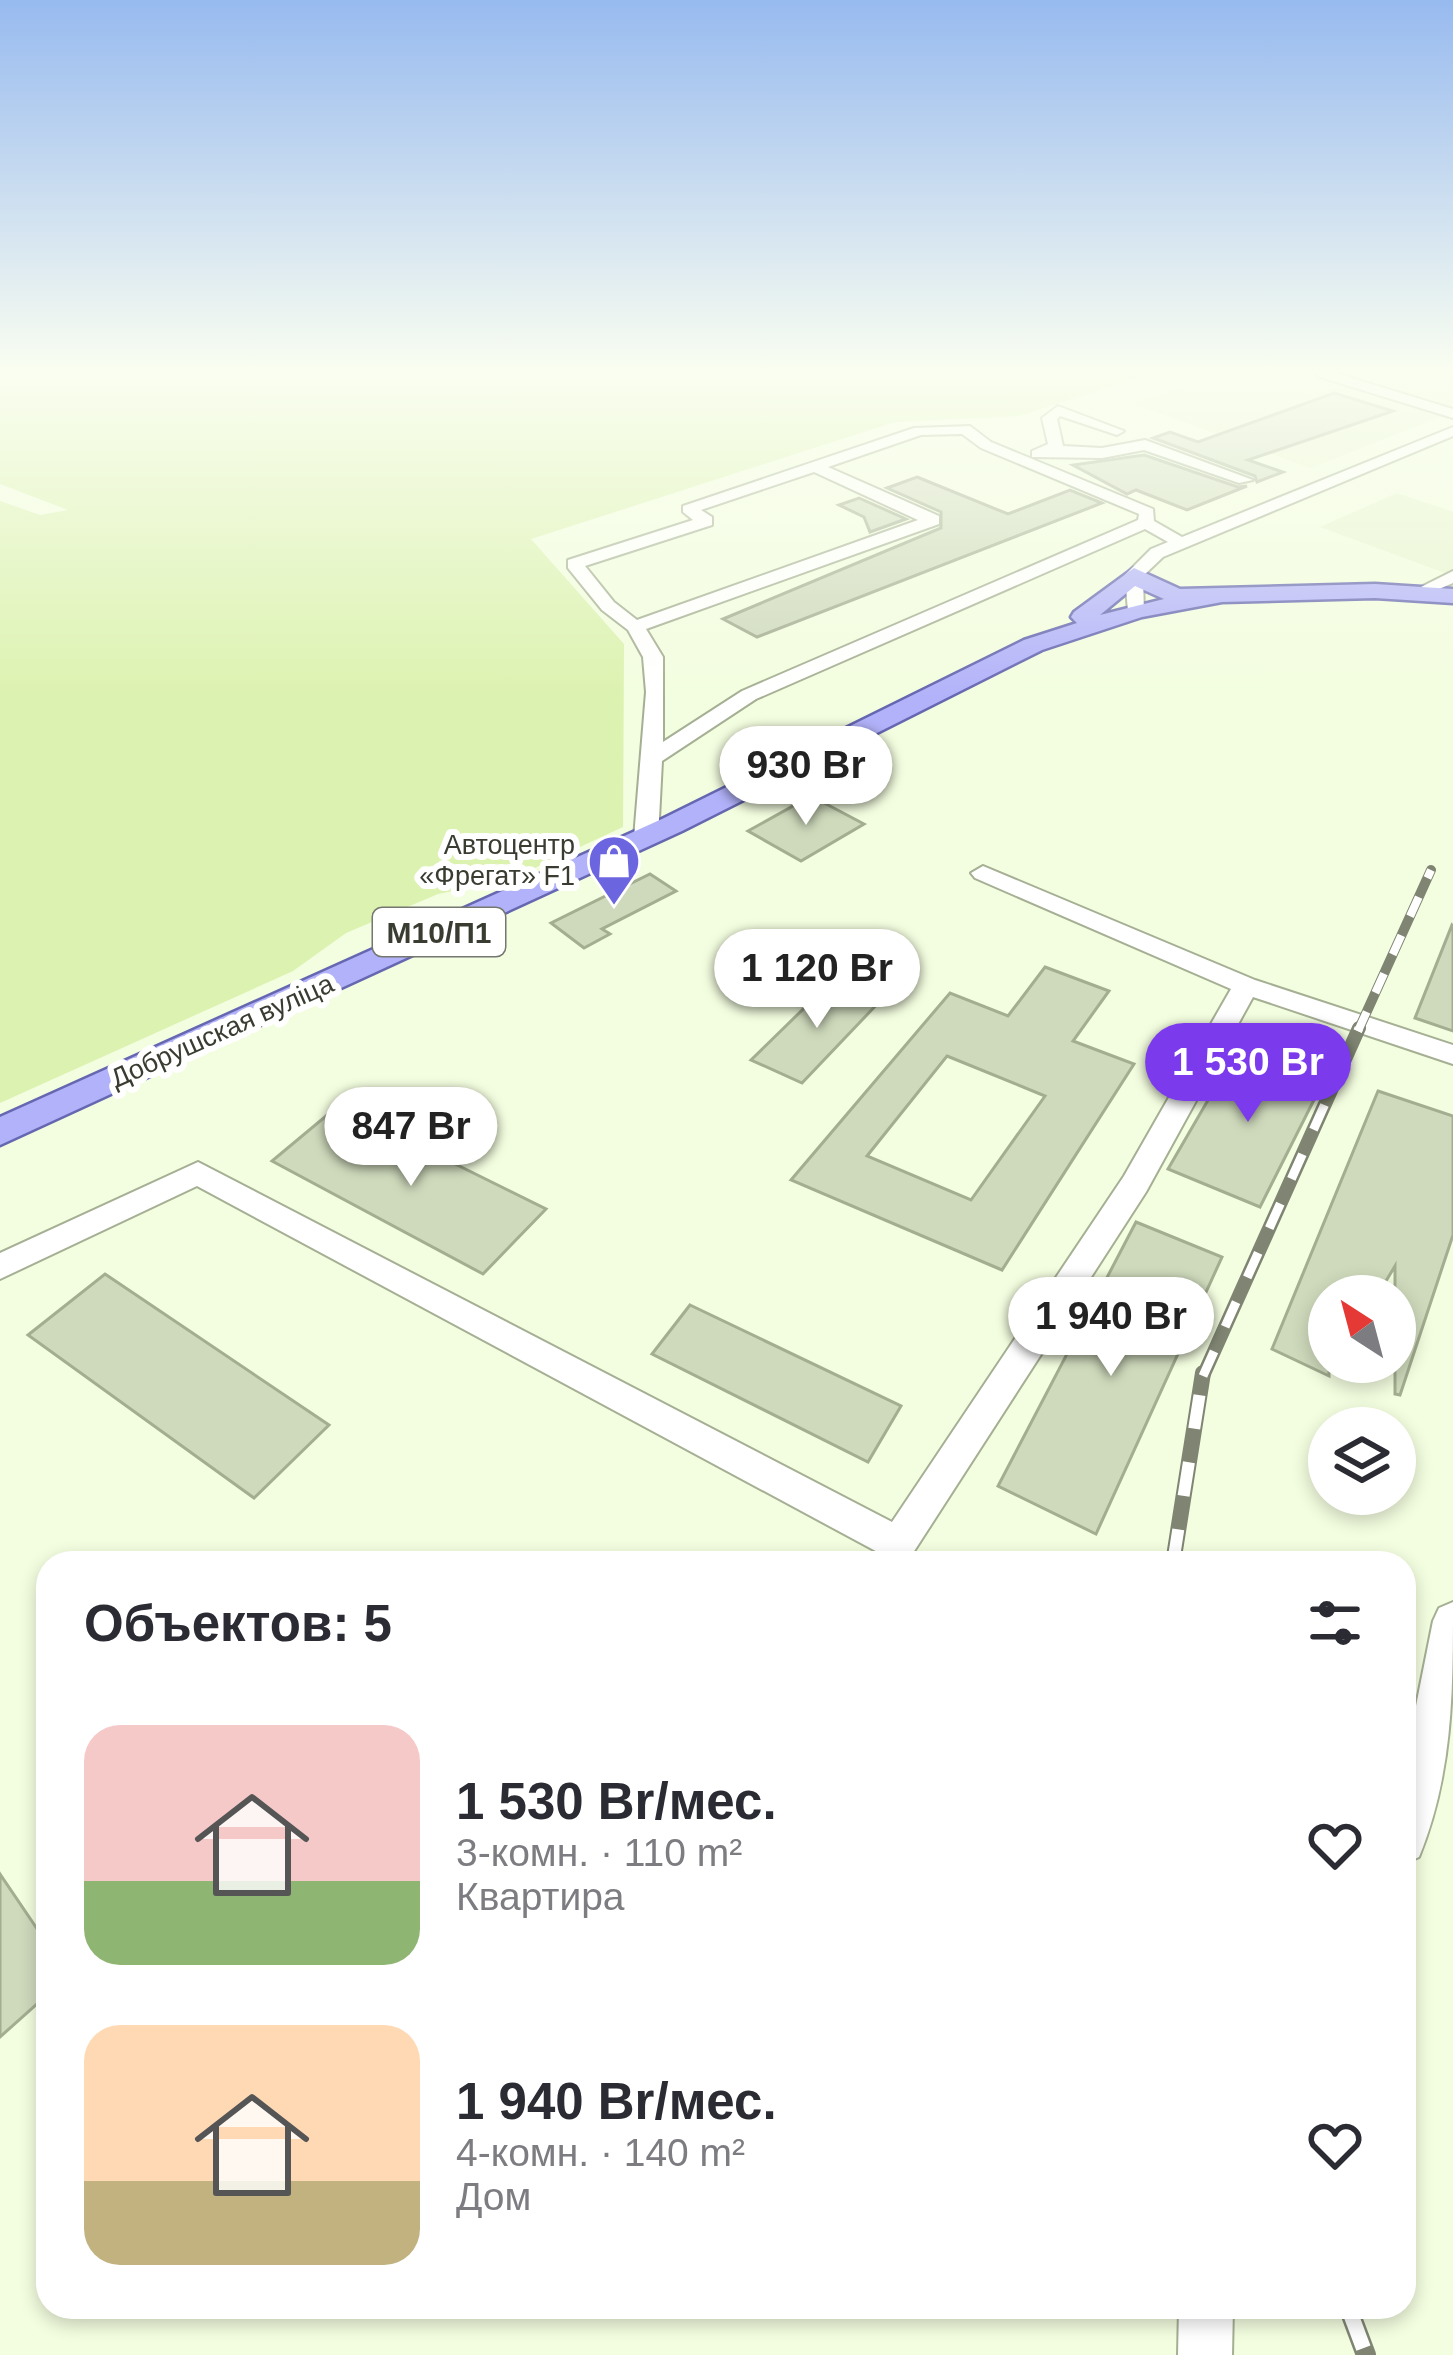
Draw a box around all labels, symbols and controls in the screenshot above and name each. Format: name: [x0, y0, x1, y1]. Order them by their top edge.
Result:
pin: 930 Br: [708, 726, 904, 828]
text: 930 Br: [746, 743, 866, 786]
place label: Автоцентр «Фрегат» F1: [419, 830, 575, 891]
shop icon: Автоцентр «Фрегат» F1: [586, 833, 642, 907]
road number: М10/П1: [373, 908, 505, 956]
pin: 1 120 Br: [693, 929, 941, 1031]
text: 1 120 Br: [741, 946, 893, 989]
street label: Добрушская вуліца: [106, 968, 339, 1094]
pin: 1 530 Br: [1124, 1023, 1372, 1125]
text: 1 530 Br: [1172, 1040, 1324, 1083]
pin: 847 Br: [313, 1087, 509, 1189]
text: 847 Br: [351, 1104, 471, 1147]
north arrow: [1308, 1275, 1416, 1383]
map controls: [1308, 1275, 1416, 1515]
pin: 1 940 Br: [987, 1277, 1235, 1379]
text: 1 940 Br: [1035, 1294, 1187, 1337]
button: layers: [1308, 1407, 1416, 1515]
icon: filters: [1302, 1590, 1368, 1656]
text: Объектов: 5: [84, 1595, 392, 1652]
icon: home: [180, 1773, 324, 1917]
text: 1 530 Br/мес.: [456, 1773, 777, 1830]
icon: heart: [1302, 1812, 1368, 1878]
text: 3-комн. · 110 m²: [456, 1831, 742, 1874]
text: Квартира: [456, 1875, 625, 1918]
icon: home: [180, 2073, 324, 2217]
text: 1 940 Br/мес.: [456, 2073, 777, 2130]
icon: heart: [1302, 2112, 1368, 2178]
text: 4-комн. · 140 m²: [456, 2131, 745, 2174]
text: Дом: [456, 2175, 531, 2218]

